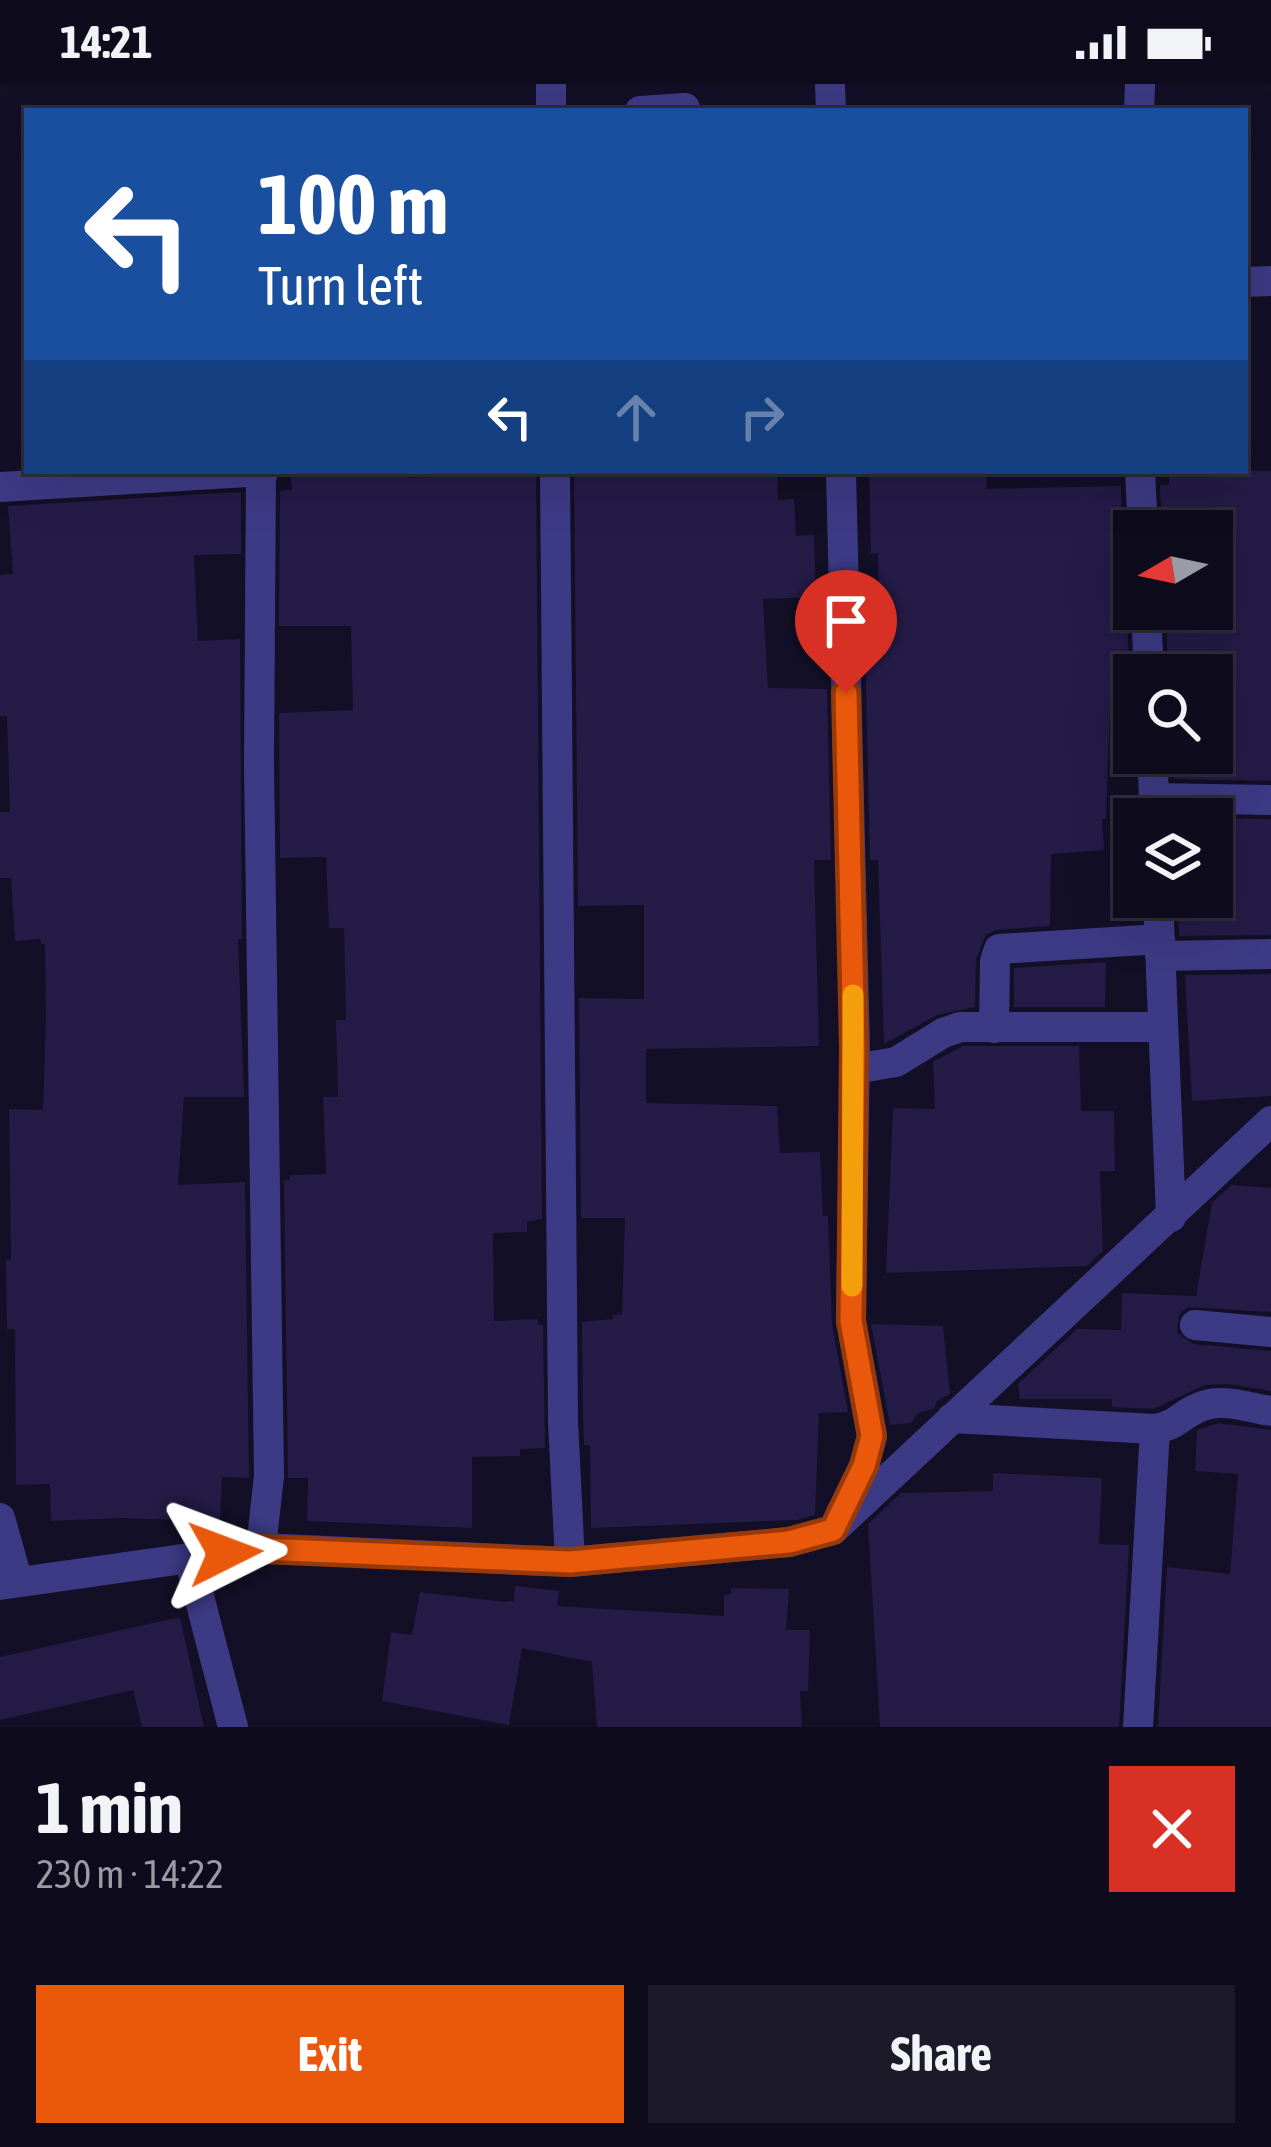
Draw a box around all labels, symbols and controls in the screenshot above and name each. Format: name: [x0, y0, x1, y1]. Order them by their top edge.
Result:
text: 14:21: [60, 16, 153, 68]
icon: left: [60, 156, 216, 312]
text: 100 m: [258, 156, 448, 252]
text: Turn left: [258, 255, 423, 316]
icon: left: [477, 384, 543, 450]
icon: ahead: [603, 384, 669, 450]
icon: right: [729, 384, 795, 450]
north arrow: [1113, 510, 1233, 630]
map controls: [1113, 510, 1233, 918]
pin: [795, 570, 897, 693]
icon: arrive: [813, 588, 879, 654]
button: search: [1113, 654, 1233, 774]
button: layers: [1113, 798, 1233, 918]
position arrow: [162, 1490, 288, 1616]
text: 1 min: [36, 1766, 183, 1848]
button: close: [1109, 1766, 1235, 1892]
text: 230 m · 14:22: [36, 1852, 224, 1896]
button: Exit: [36, 1985, 624, 2123]
button: Share: [648, 1985, 1235, 2123]

